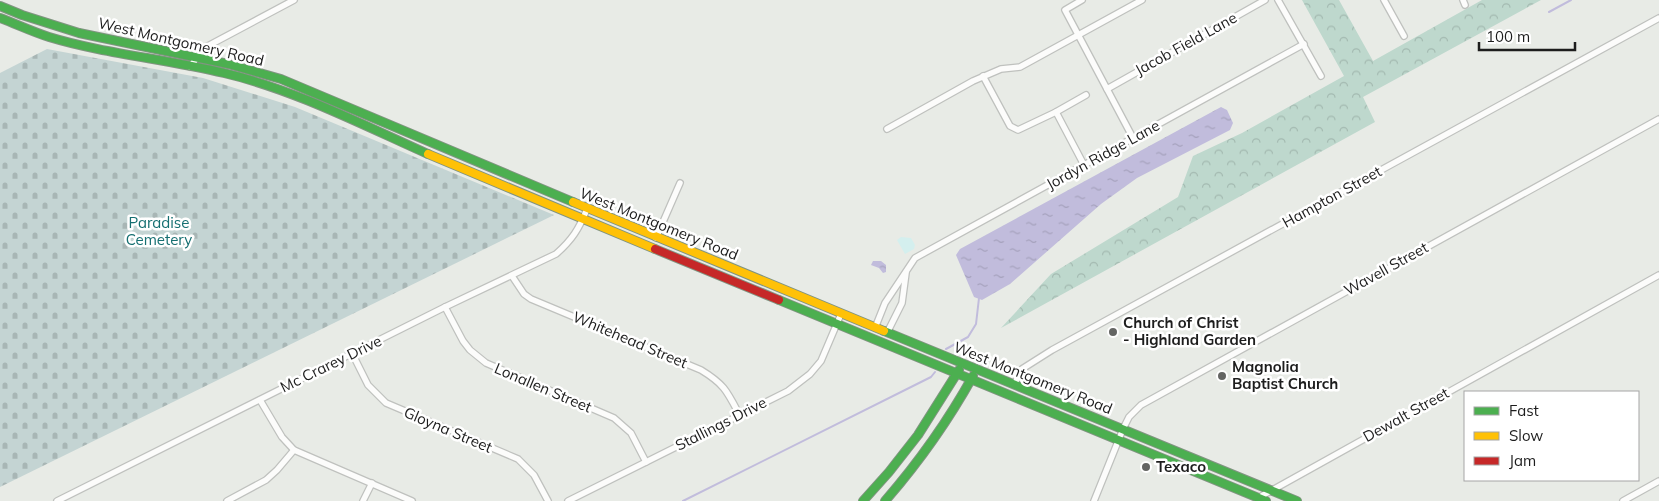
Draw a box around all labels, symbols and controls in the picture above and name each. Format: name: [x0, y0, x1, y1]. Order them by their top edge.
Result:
street label: Jacob Field Lane: [1132, 8, 1240, 79]
street label: West Montgomery Road: [96, 13, 266, 70]
scale bar: [1479, 20, 1575, 52]
text: 100 m: [1486, 27, 1530, 46]
street label: Jordyn Ridge Lane: [1043, 116, 1163, 194]
street label: Hampton Street: [1279, 161, 1385, 232]
street label: West Montgomery Road: [577, 183, 741, 264]
park label: Paradise Cemetery: [126, 213, 192, 249]
street label: Wavell Street: [1340, 238, 1431, 299]
street label: Whitehead Street: [570, 307, 690, 372]
place label: Church of Christ - Highland Garden: [1123, 313, 1256, 349]
marker: Church of Christ - Highland Garden: [1107, 326, 1119, 338]
street label: Mc Crarey Drive: [277, 331, 385, 396]
street label: West Montgomery Road: [951, 337, 1115, 418]
place label: Magnolia Baptist Church: [1232, 357, 1338, 393]
street label: Lonallen Street: [492, 358, 595, 417]
marker: Magnolia Baptist Church: [1216, 370, 1228, 382]
street label: Dewalt Street: [1359, 383, 1452, 446]
legend: [1464, 391, 1639, 481]
street label: Stallings Drive: [672, 392, 770, 455]
text: Fast: [1509, 401, 1539, 420]
street label: Gloyna Street: [401, 402, 495, 457]
text: Slow: [1509, 426, 1543, 445]
text: Jam: [1509, 451, 1536, 470]
place label: Texaco: [1156, 457, 1206, 476]
marker: Texaco: [1140, 461, 1152, 473]

